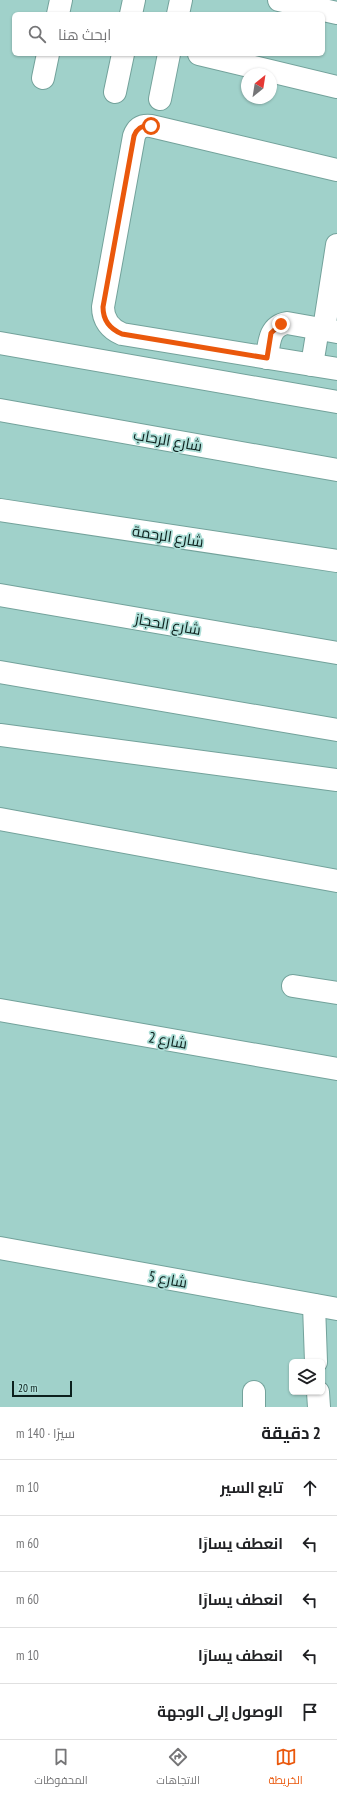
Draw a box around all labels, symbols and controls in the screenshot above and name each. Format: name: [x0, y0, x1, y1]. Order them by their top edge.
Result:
search box: [12, 12, 325, 56]
icon: search: [26, 23, 48, 45]
text: ابحث هنا: [58, 25, 111, 44]
north arrow: [241, 68, 277, 104]
route start: [142, 117, 160, 135]
route end: [272, 315, 290, 333]
street label: شارع الرحاب: [132, 425, 204, 457]
street label: شارع الرحمة: [131, 521, 205, 553]
street label: شارع الحجاز: [132, 609, 203, 641]
street label: شارع 2: [147, 1027, 189, 1055]
street label: شارع 5: [147, 1266, 189, 1294]
map controls: [289, 1359, 325, 1395]
button: layers: [289, 1359, 325, 1395]
scale bar: [12, 1379, 72, 1398]
text: 20 m: [18, 1381, 37, 1395]
text: 2 دقيقة: [261, 1422, 321, 1444]
text: سيرًا · 140 m: [16, 1425, 75, 1442]
icon: ahead: [299, 1477, 321, 1499]
text: تابع السير: [220, 1478, 283, 1497]
text: 10 m: [16, 1479, 39, 1496]
icon: left: [299, 1533, 321, 1555]
text: انعطف يسارًا: [198, 1534, 283, 1553]
text: 60 m: [16, 1535, 39, 1552]
icon: left: [299, 1589, 321, 1611]
text: انعطف يسارًا: [198, 1590, 283, 1609]
text: 60 m: [16, 1591, 39, 1608]
icon: left: [299, 1645, 321, 1667]
text: انعطف يسارًا: [198, 1646, 283, 1665]
text: 10 m: [16, 1647, 39, 1664]
icon: arrive: [299, 1701, 321, 1723]
text: الوصول إلى الوجهة: [157, 1702, 283, 1721]
tab: المحفوظات: [34, 1746, 88, 1790]
tab: الاتجاهات: [156, 1746, 200, 1790]
tab: الخريطة: [268, 1746, 303, 1790]

